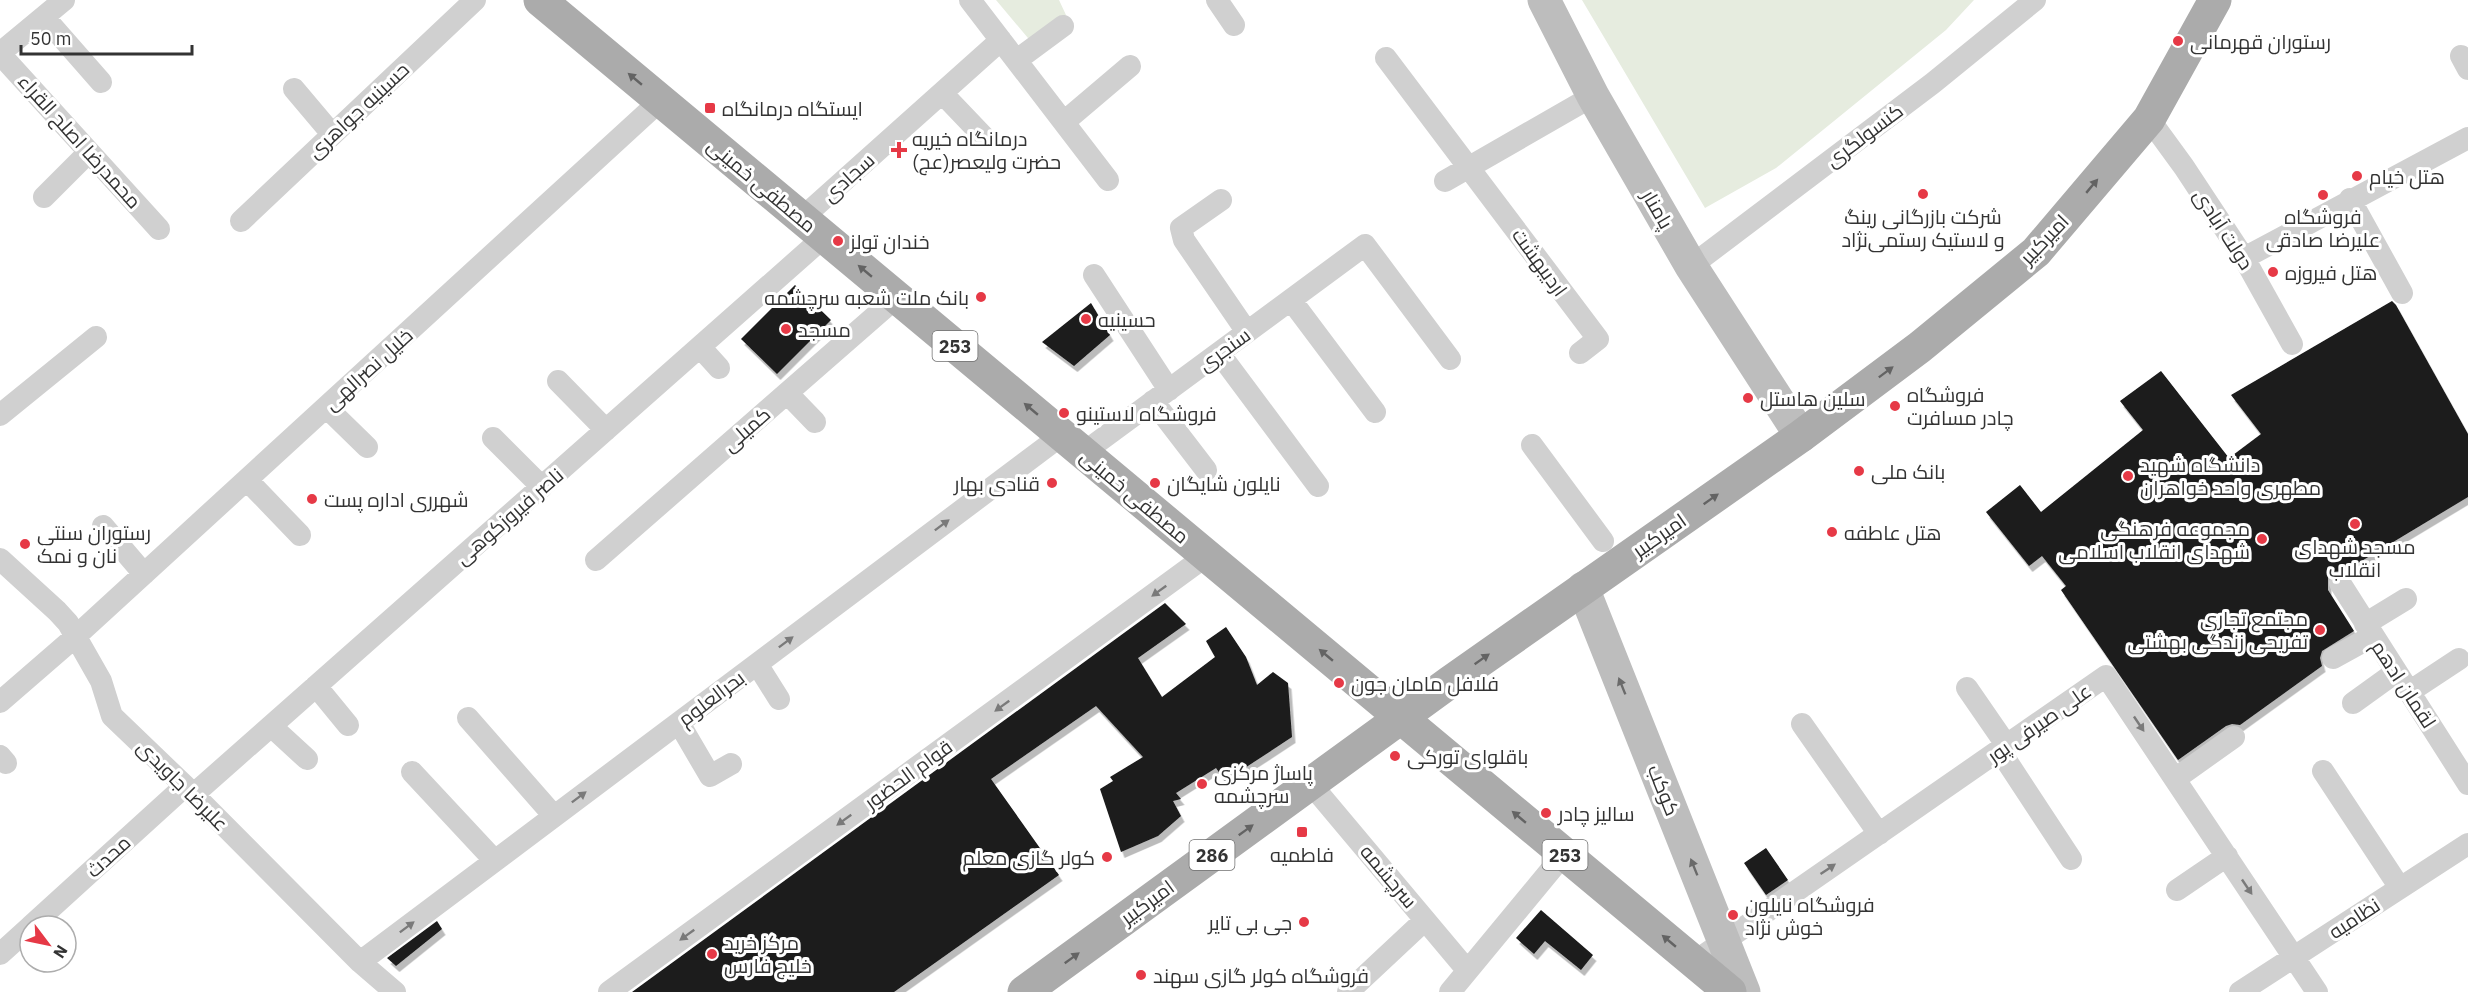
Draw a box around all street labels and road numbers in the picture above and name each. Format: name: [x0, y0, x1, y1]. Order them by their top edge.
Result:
street label: حسینیه جواهری: [301, 56, 415, 164]
street label: محمدرضا اصلح القراء: [12, 68, 148, 215]
street label: کنسولگری: [1820, 97, 1908, 173]
street label: مصطفی خمینی: [702, 132, 822, 238]
street label: سجادی: [816, 146, 880, 208]
street label: دولت آبادی: [2188, 183, 2260, 275]
street label: پامنار: [1636, 184, 1680, 234]
street label: امیرکبیر: [2013, 208, 2075, 271]
street label: اردیبهشت: [1506, 222, 1574, 302]
street label: سنجری: [1192, 321, 1256, 377]
street label: خلیل نصرالهی: [318, 322, 418, 416]
road number: 253: [932, 331, 978, 361]
street label: کمیلی: [716, 401, 776, 457]
street label: مصطفی خمینی: [1075, 443, 1195, 549]
street label: ناصر فیروزکوهی: [449, 461, 569, 571]
street label: امیرکبیر: [1626, 507, 1691, 564]
street label: لقمان ادهم: [2365, 635, 2443, 734]
street label: بحرالعلوم: [672, 664, 751, 733]
street label: علی صیرفی پور: [1981, 677, 2096, 769]
street label: علیرضا جاویدی: [131, 733, 235, 837]
street label: قوام الحضور: [858, 733, 958, 817]
street label: کوکب: [1642, 760, 1686, 820]
street label: محدث: [80, 829, 136, 883]
street label: سرچشمه: [1354, 838, 1424, 914]
road number: 286: [1190, 840, 1234, 870]
road number: 253: [1542, 840, 1588, 870]
street label: امیرکبیر: [1114, 873, 1179, 931]
street label: نظامیه: [2323, 891, 2385, 945]

